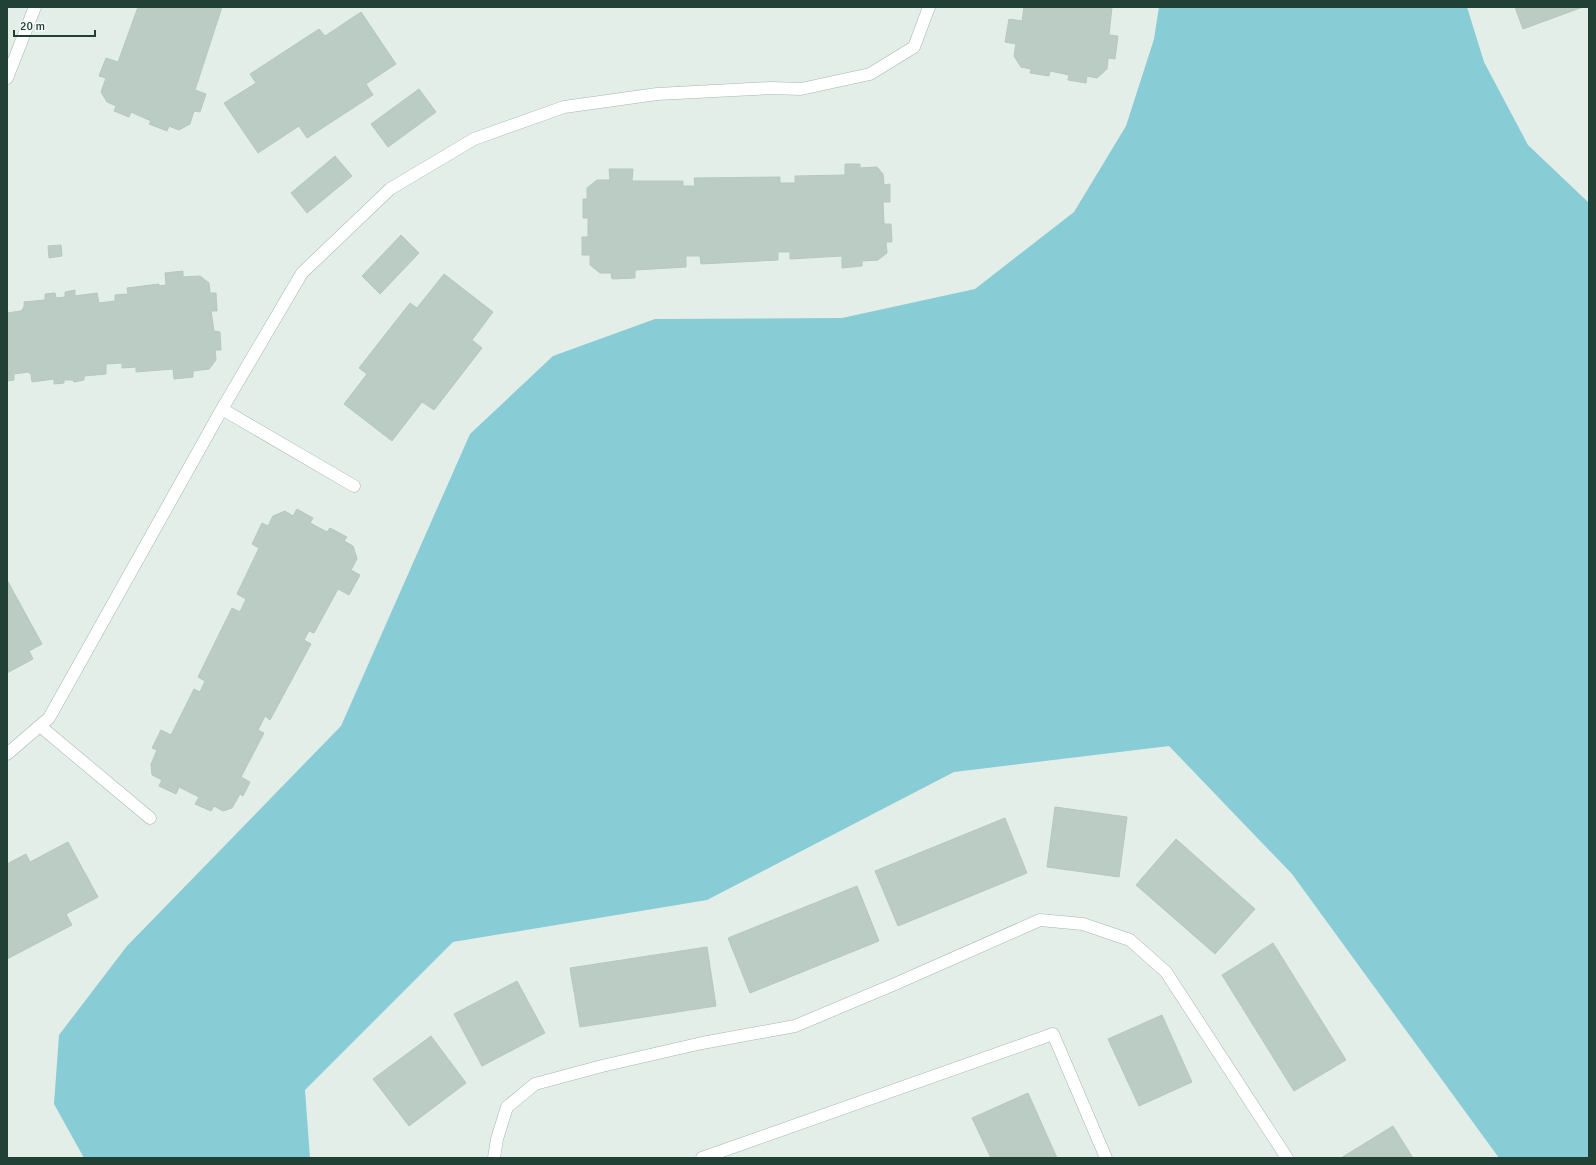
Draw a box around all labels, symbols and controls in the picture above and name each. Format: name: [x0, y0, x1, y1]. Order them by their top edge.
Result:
scale bar: [14, 12, 95, 38]
text: 20 m: [20, 19, 45, 34]

